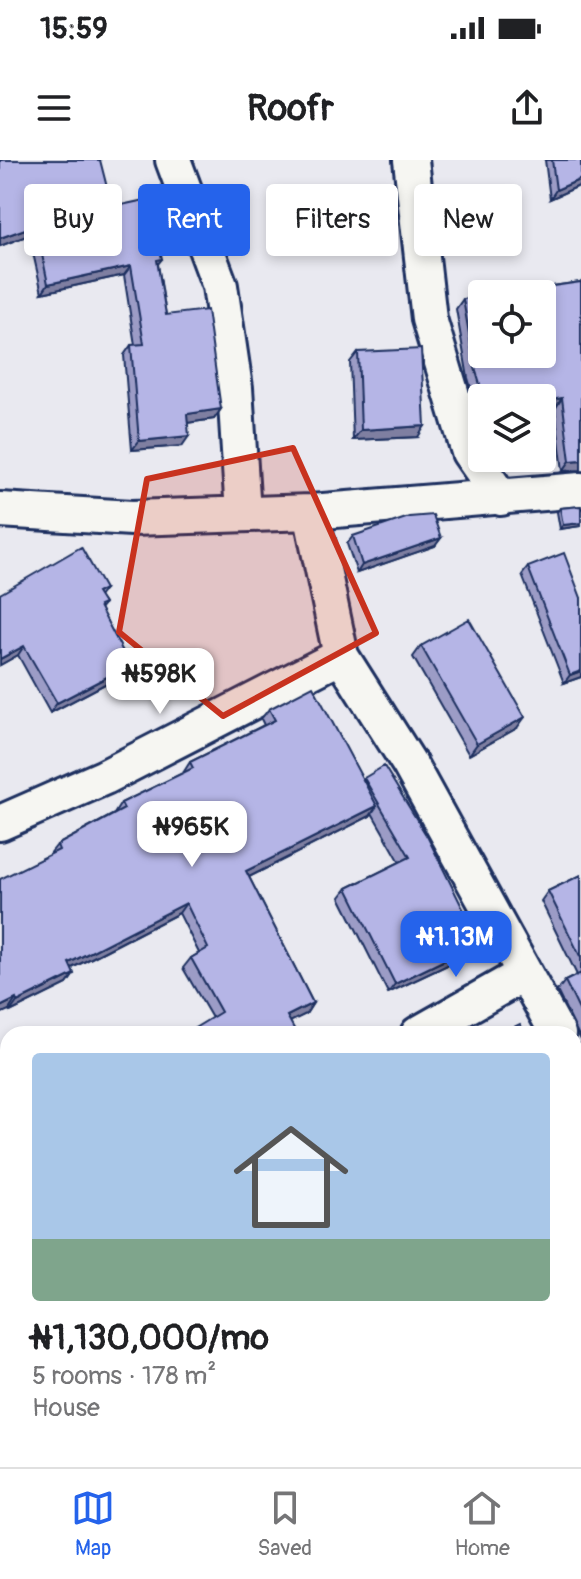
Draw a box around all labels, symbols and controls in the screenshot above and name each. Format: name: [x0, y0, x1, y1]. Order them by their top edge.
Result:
text: 15:59: [40, 10, 108, 47]
icon: menu: [32, 86, 76, 130]
text: Roofr: [247, 86, 334, 131]
icon: share: [505, 86, 549, 130]
chip: Buy: [24, 184, 122, 256]
chip: Rent: [138, 184, 250, 256]
chip: Filters: [266, 184, 398, 256]
chip: New: [414, 184, 522, 256]
map controls: [468, 280, 556, 472]
button: locate: [468, 280, 556, 368]
button: layers: [468, 384, 556, 472]
pin: ₦598K: [104, 648, 216, 716]
text: ₦598K: [124, 658, 196, 690]
pin: ₦965K: [136, 801, 248, 869]
text: ₦965K: [155, 811, 229, 843]
pin: ₦1.13M: [391, 911, 521, 979]
text: ₦1.13M: [419, 921, 493, 953]
icon: home: [219, 1105, 363, 1249]
text: ₦1,130,000/mo: [32, 1317, 269, 1360]
text: 5 rooms · 178 m²: [32, 1360, 216, 1392]
text: House: [32, 1392, 100, 1424]
tab: Map: [71, 1486, 115, 1562]
tab: Saved: [257, 1486, 312, 1562]
tab: Home: [454, 1486, 510, 1562]

